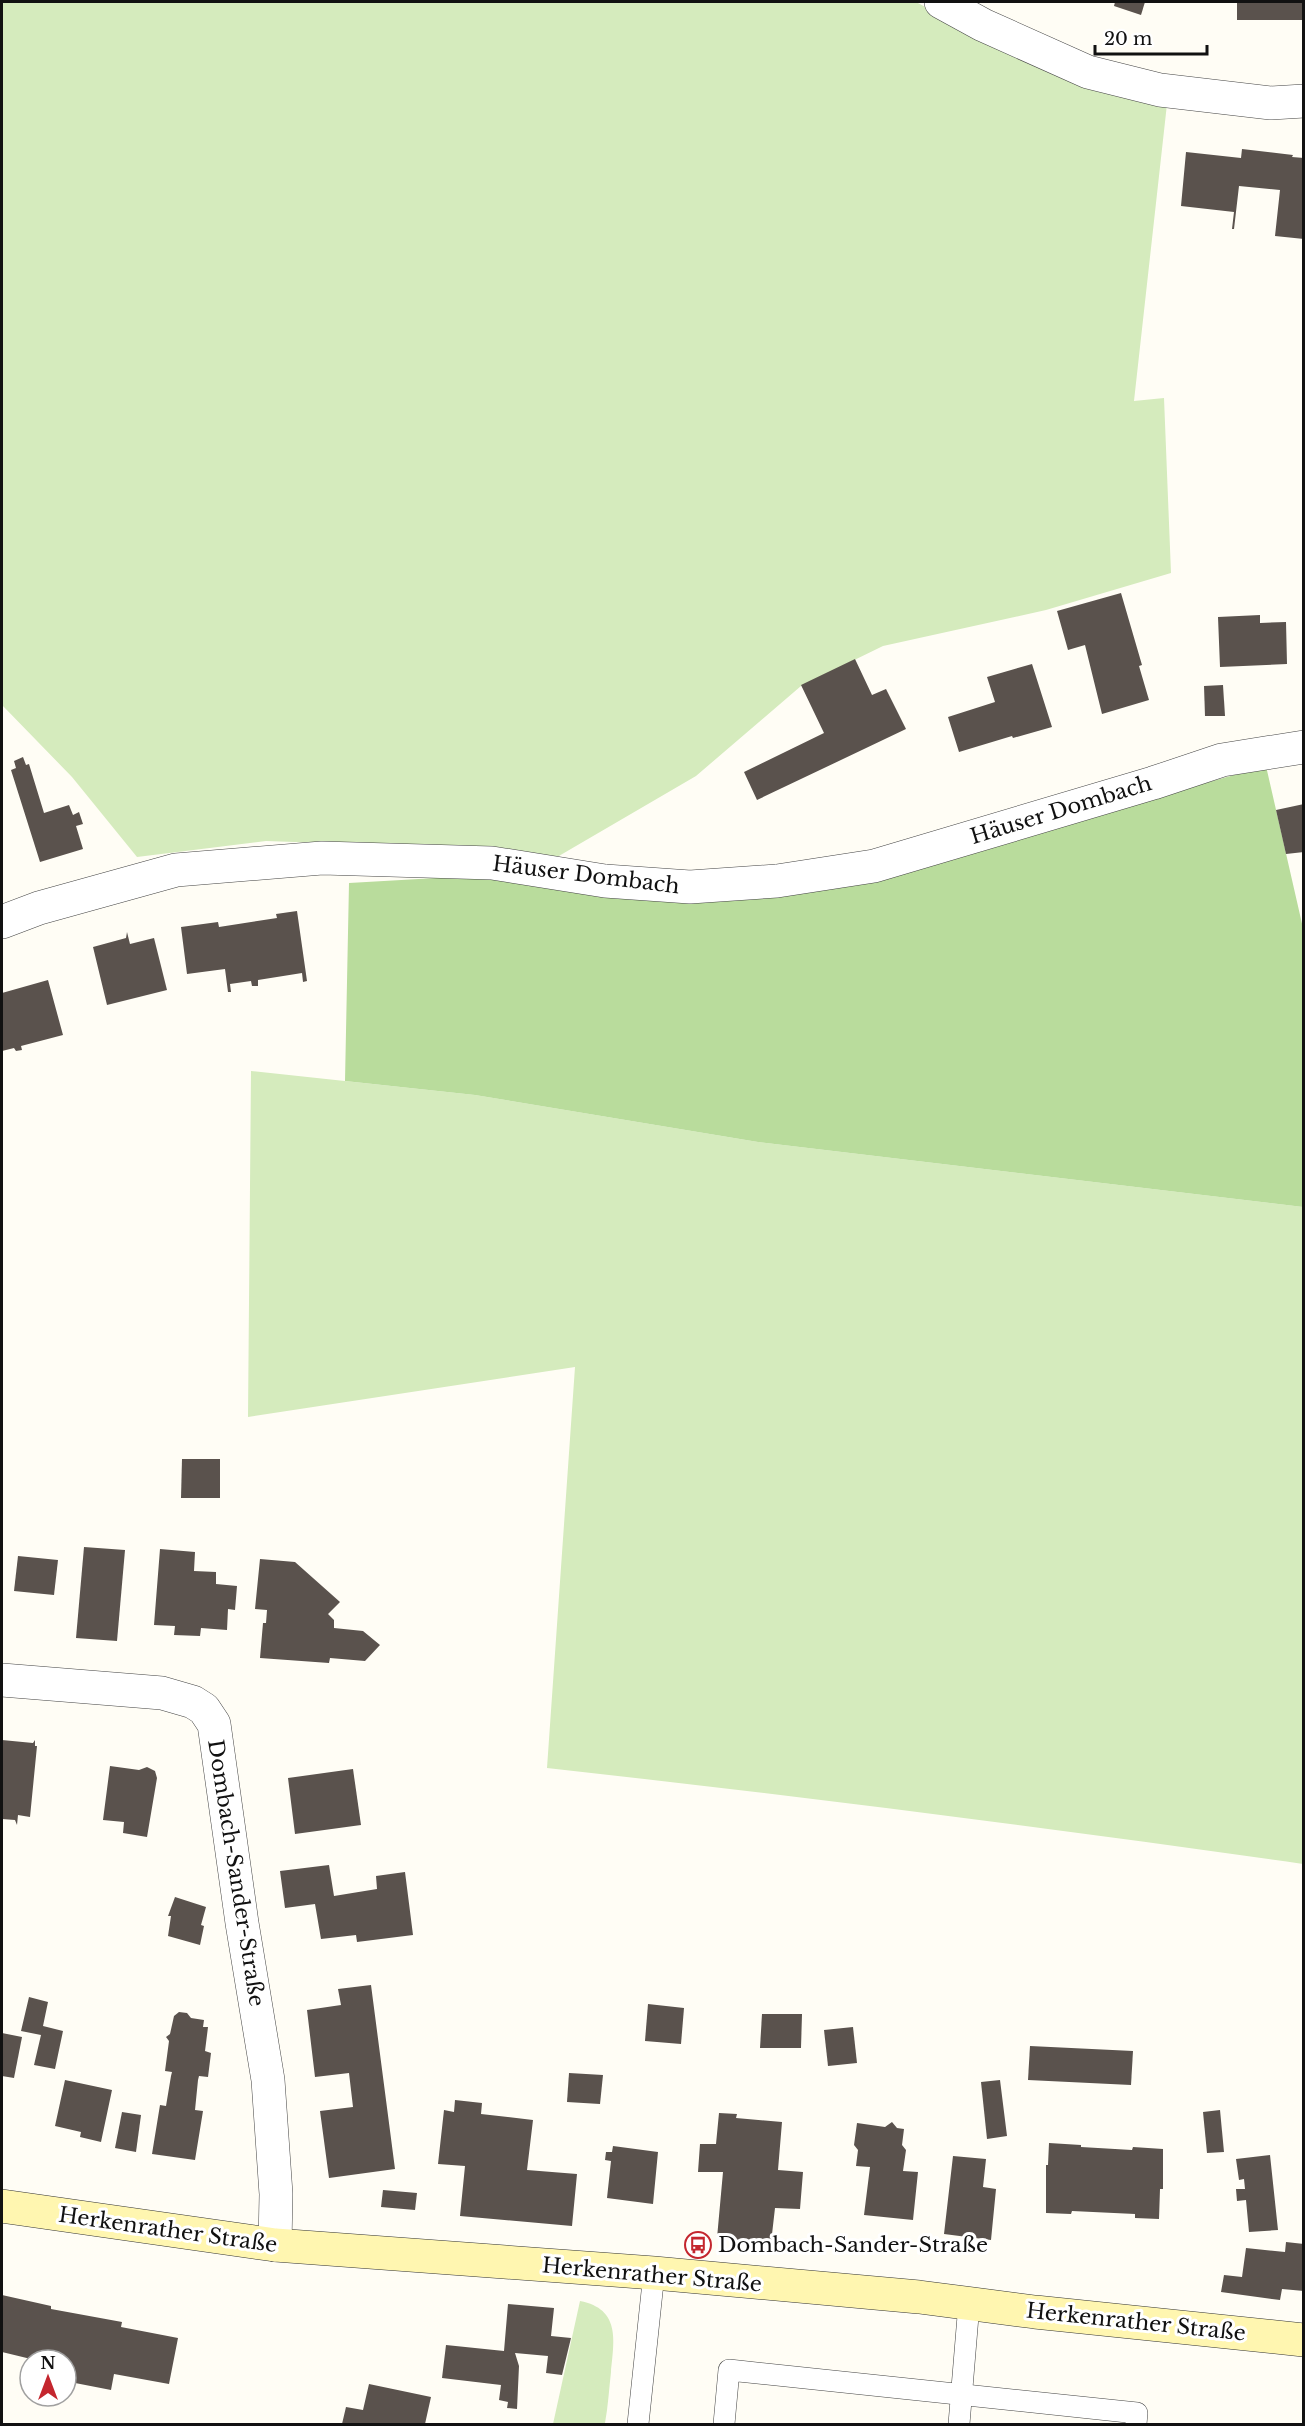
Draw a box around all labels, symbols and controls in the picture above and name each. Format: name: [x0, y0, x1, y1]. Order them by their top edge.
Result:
scale bar: [1095, 18, 1208, 56]
text: 20 m: [1104, 28, 1152, 50]
street label: Häuser Dombach: [967, 770, 1155, 850]
street label: Häuser Dombach: [491, 851, 681, 899]
street label: Dombach-Sander-Straße: [202, 1738, 270, 2008]
street label: Herkenrather Straße: [57, 2202, 279, 2258]
bus stop icon: Dombach-Sander-Straße: [683, 2230, 713, 2260]
place label: Dombach-Sander-Straße: [718, 2232, 988, 2258]
street label: Herkenrather Straße: [541, 2252, 763, 2298]
street label: Herkenrather Straße: [1025, 2298, 1247, 2346]
north arrow: [18, 2348, 78, 2408]
text: N: [40, 2353, 56, 2373]

